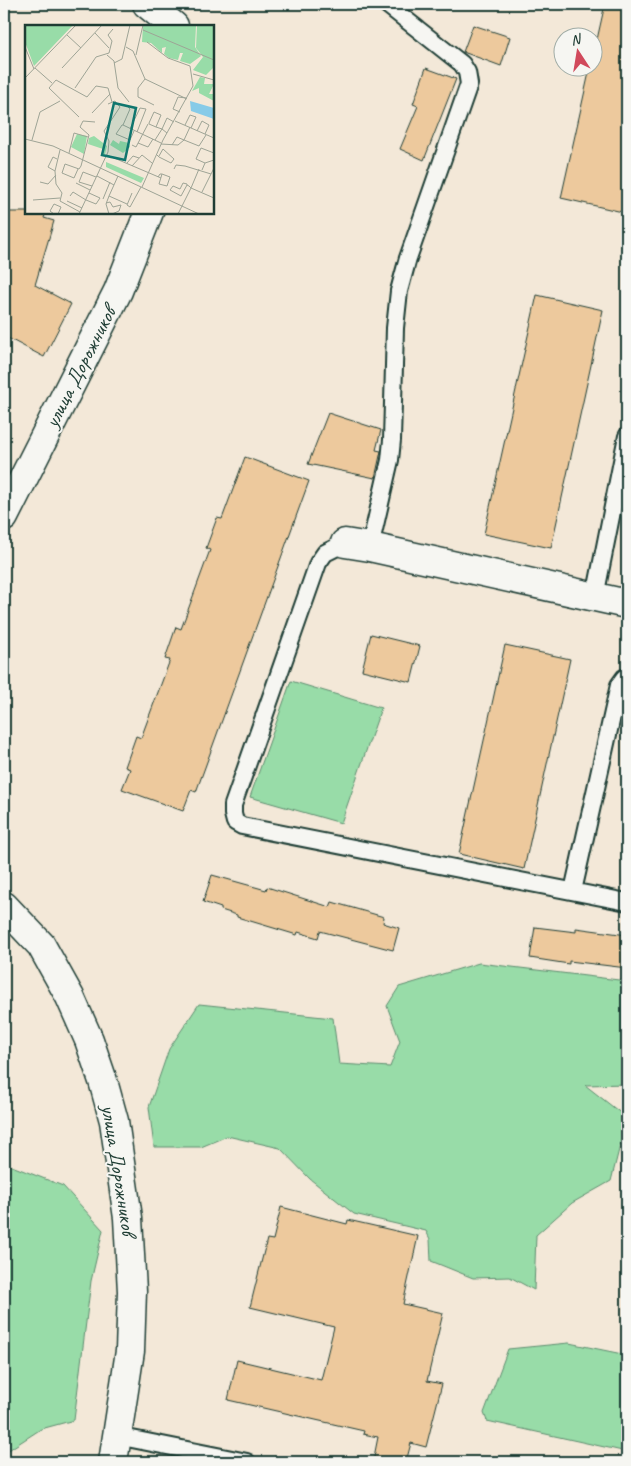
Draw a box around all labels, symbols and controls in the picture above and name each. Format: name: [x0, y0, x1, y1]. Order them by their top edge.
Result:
inset map: [25, 25, 214, 214]
north arrow: [554, 28, 604, 78]
text: N: [569, 30, 584, 49]
street label: улица Дорожников: [38, 298, 124, 433]
street label: улица Дорожников: [96, 1101, 143, 1242]

